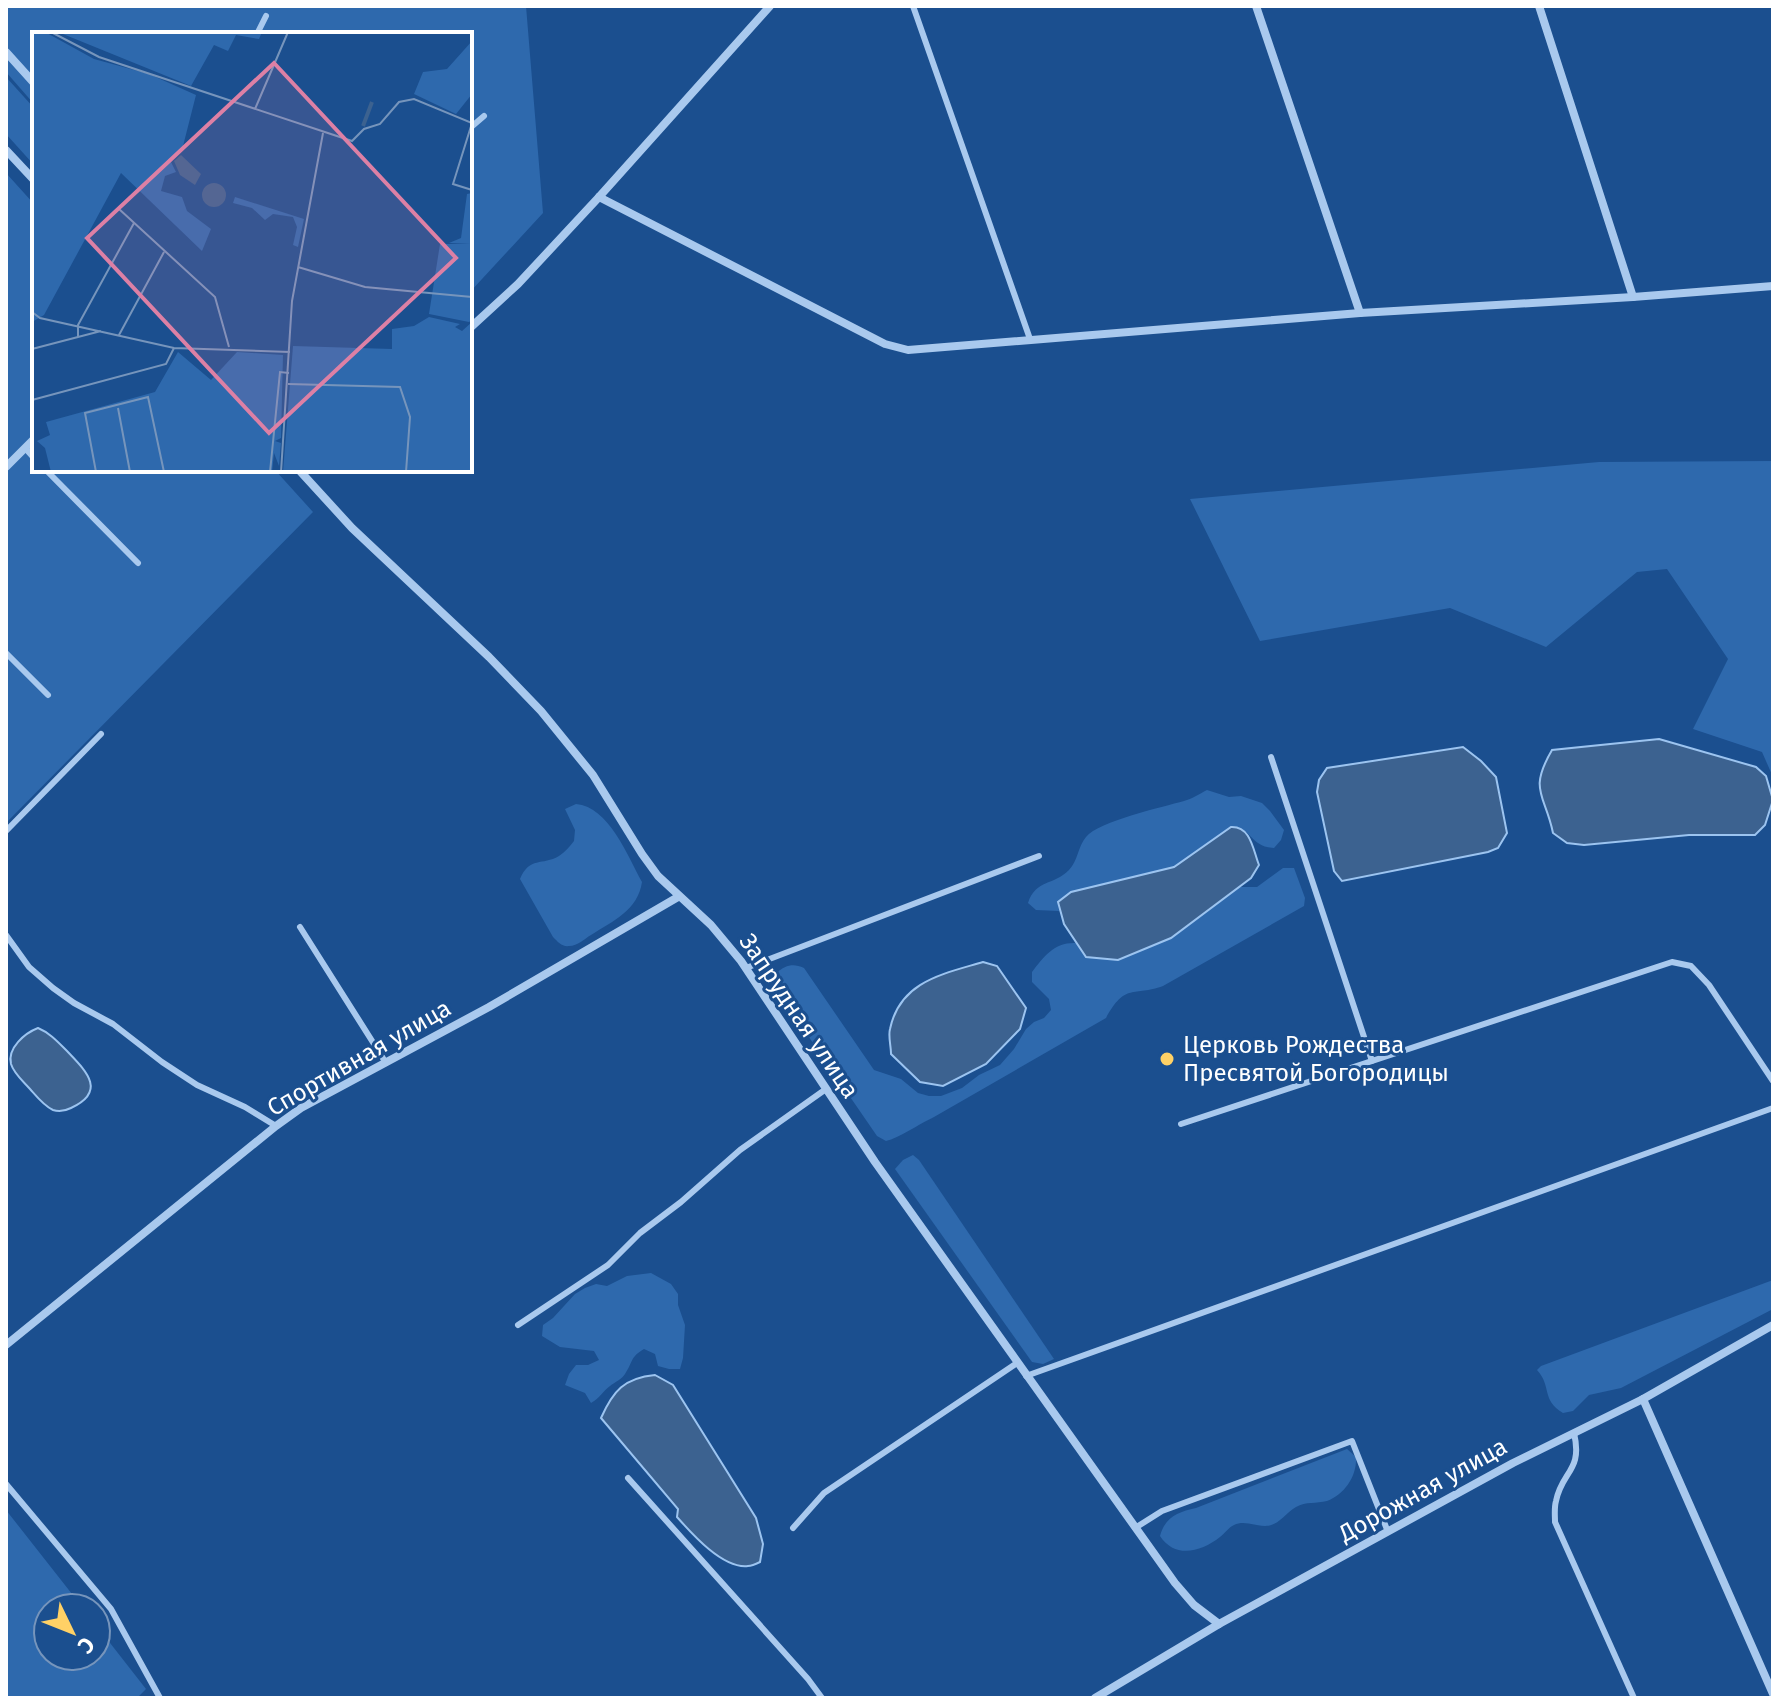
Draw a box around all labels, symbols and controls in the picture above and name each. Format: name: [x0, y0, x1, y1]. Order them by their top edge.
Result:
inset map: [32, 32, 472, 472]
street label: Запрудная улица: [734, 928, 864, 1104]
street label: Спортивная улица: [262, 994, 456, 1122]
place label: Церковь Рождества Пресвятой Богородицы: [1183, 1031, 1449, 1087]
marker: Церковь Рождества Пресвятой Богородицы: [1158, 1050, 1176, 1068]
street label: Дорожная улица: [1333, 1432, 1512, 1548]
north arrow: [32, 1592, 112, 1672]
text: С: [72, 1631, 100, 1659]

